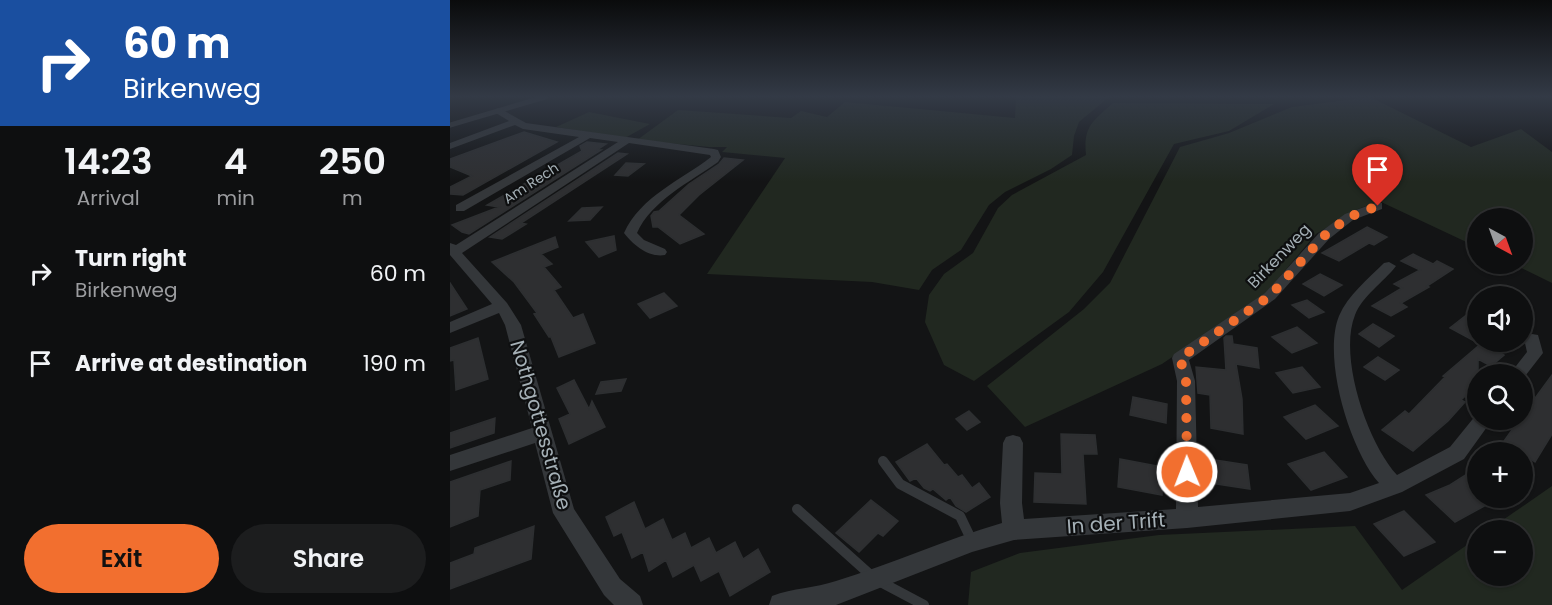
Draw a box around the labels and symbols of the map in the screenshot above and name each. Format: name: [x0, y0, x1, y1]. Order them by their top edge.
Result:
pin: [1352, 144, 1403, 206]
street label: Am Rech: [499, 158, 563, 208]
north arrow: [1467, 208, 1533, 274]
street label: Birkenweg: [1242, 219, 1316, 293]
street label: Nothgottesstraße: [503, 337, 579, 513]
position arrow: [1155, 440, 1219, 504]
street label: In der Trift: [1066, 506, 1166, 540]

